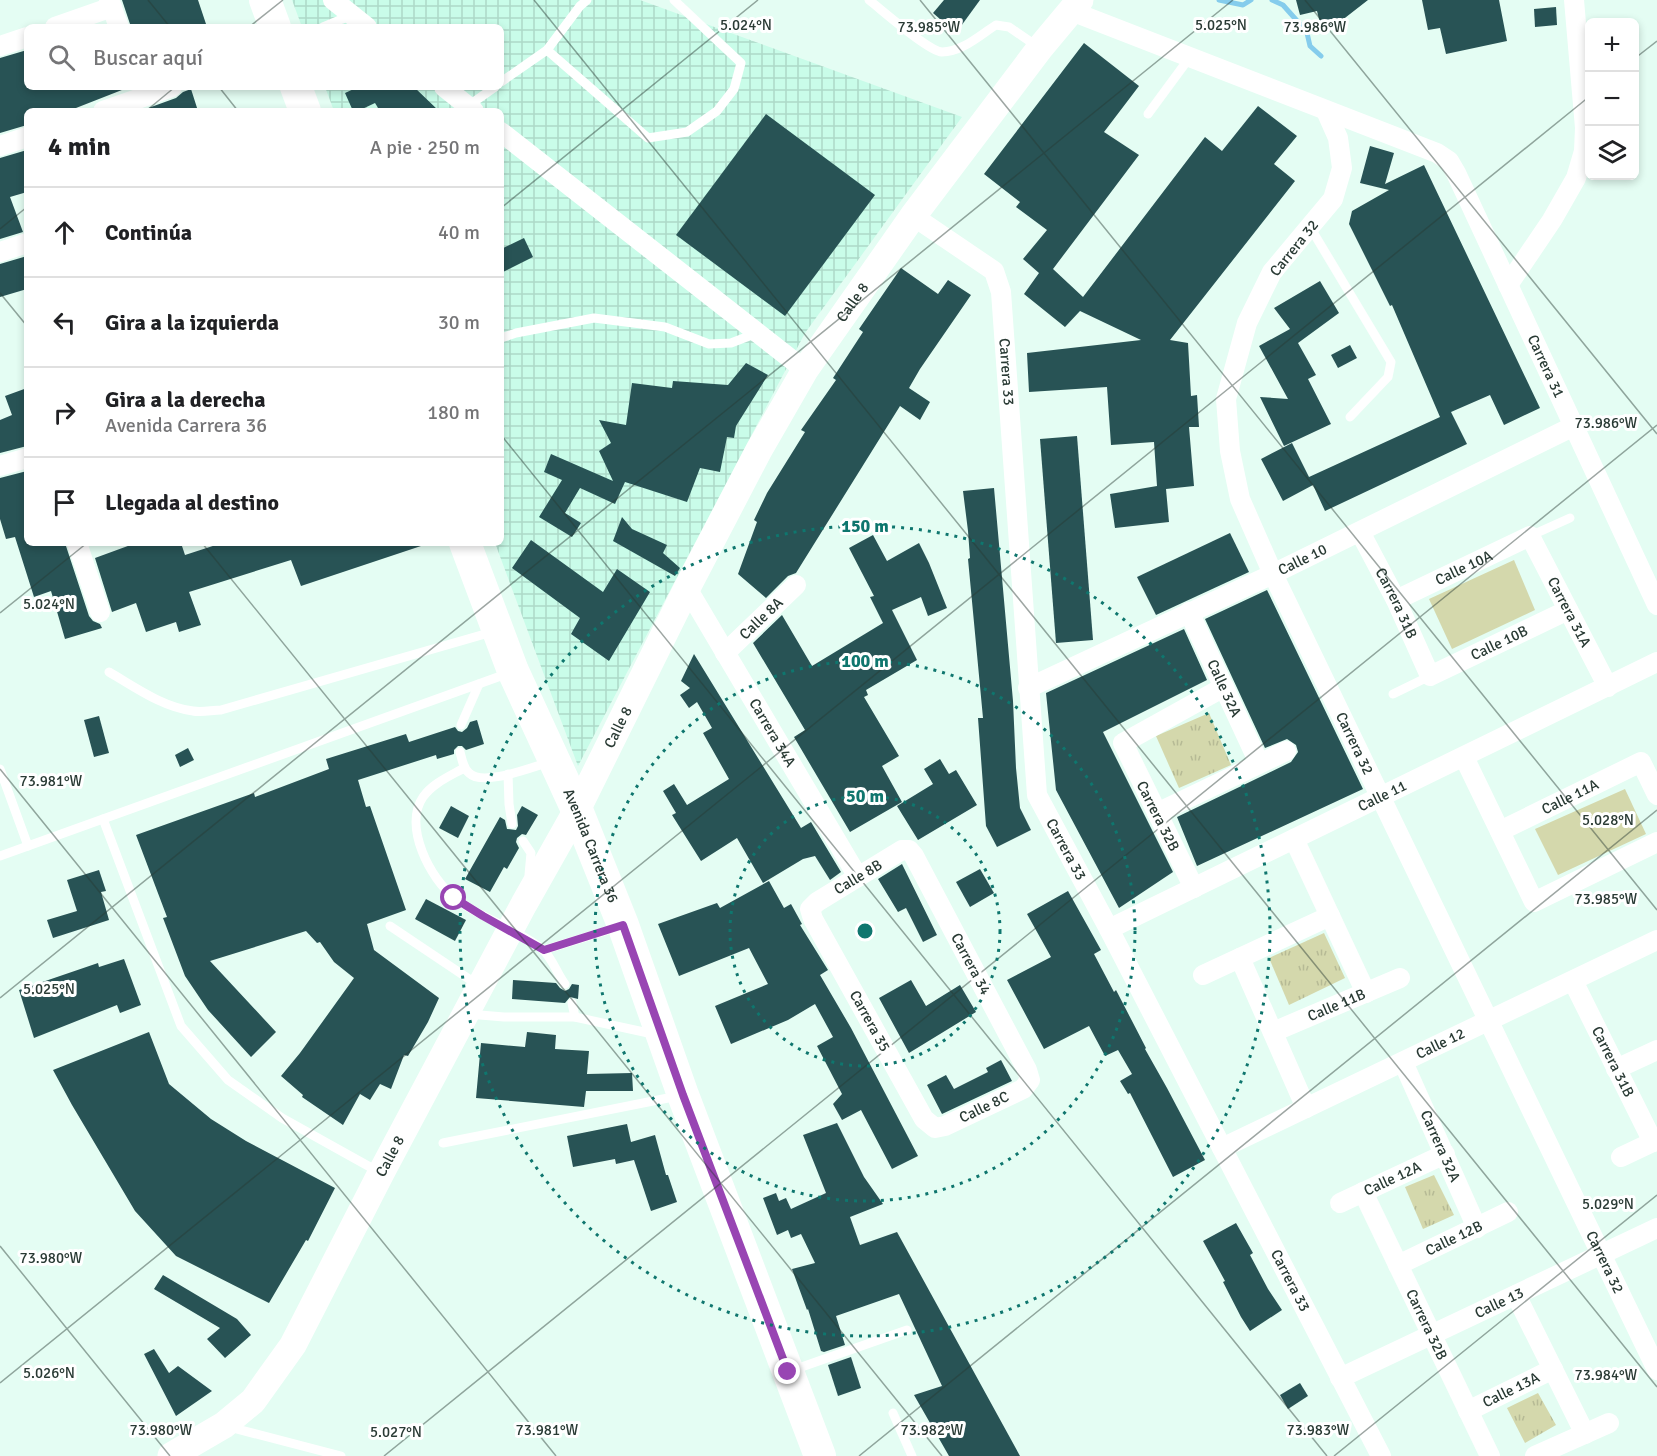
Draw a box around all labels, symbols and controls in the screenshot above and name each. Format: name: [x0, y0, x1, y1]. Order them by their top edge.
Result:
text: 5.024°N: [720, 16, 772, 34]
text: 5.025°N: [1195, 16, 1247, 34]
text: 73.985°W: [898, 18, 961, 36]
text: 73.986°W: [1284, 18, 1347, 36]
map controls: [1585, 18, 1639, 180]
button: +: [1585, 18, 1639, 72]
search box: [24, 24, 504, 90]
icon: search: [45, 41, 78, 74]
text: Buscar aquí: [93, 44, 203, 71]
button: −: [1585, 72, 1639, 126]
button: layers: [1585, 126, 1639, 180]
text: 4 min: [48, 131, 111, 163]
text: A pie · 250 m: [370, 135, 480, 160]
icon: ahead: [48, 216, 81, 249]
street label: Carrera 32: [1266, 216, 1322, 280]
text: Continúa: [105, 219, 192, 246]
text: 40 m: [438, 220, 480, 245]
street label: Calle 8: [832, 279, 872, 325]
icon: left: [48, 306, 81, 339]
text: Gira a la izquierda: [105, 309, 279, 336]
text: 30 m: [438, 310, 480, 335]
street label: Carrera 31: [1524, 332, 1568, 401]
street label: Carrera 33: [995, 337, 1018, 406]
text: Gira a la derecha: [105, 386, 266, 413]
icon: right: [48, 396, 81, 429]
text: 180 m: [427, 400, 480, 425]
text: Avenida Carrera 36: [105, 413, 267, 438]
text: 73.986°W: [1575, 414, 1638, 432]
icon: arrive: [48, 486, 81, 519]
text: Llegada al destino: [105, 489, 279, 516]
text: 150 m: [841, 515, 889, 537]
street label: Calle 10: [1275, 540, 1330, 579]
street label: Calle 10A: [1432, 546, 1495, 589]
street label: Carrera 31B: [1372, 565, 1421, 641]
street label: Carrera 31A: [1544, 574, 1595, 650]
street label: Calle 8A: [736, 594, 787, 643]
text: 5.024°N: [23, 595, 75, 613]
street label: Calle 10B: [1468, 622, 1531, 664]
text: 100 m: [841, 650, 889, 672]
street label: Calle 32A: [1203, 657, 1245, 720]
street label: Carrera 34A: [745, 695, 800, 770]
street label: Calle 8: [600, 704, 636, 751]
street label: Carrera 32: [1332, 709, 1377, 778]
text: 73.981°W: [20, 772, 83, 790]
street label: Calle 11A: [1539, 775, 1602, 818]
street label: Calle 11: [1355, 776, 1410, 815]
street label: Carrera 32B: [1133, 778, 1183, 854]
text: 50 m: [846, 785, 884, 807]
street label: Avenida Carrera 36: [559, 786, 622, 905]
text: 5.028°N: [1582, 811, 1634, 829]
street label: Carrera 33: [1042, 815, 1090, 883]
street label: Calle 8B: [831, 856, 885, 898]
route start: [440, 884, 466, 910]
text: 73.985°W: [1575, 890, 1638, 908]
centre of rings: [855, 921, 875, 941]
street label: Carrera 34: [947, 930, 995, 998]
text: 5.025°N: [23, 980, 75, 998]
street label: Calle 11B: [1305, 985, 1368, 1025]
street label: Carrera 35: [846, 987, 894, 1055]
street label: Carrera 31B: [1588, 1023, 1638, 1100]
street label: Calle 12: [1413, 1024, 1468, 1063]
street label: Calle 8C: [956, 1087, 1012, 1127]
street label: Carrera 32A: [1417, 1107, 1464, 1185]
street label: Calle 8: [372, 1133, 408, 1180]
street label: Calle 12A: [1361, 1157, 1424, 1200]
text: 5.029°N: [1582, 1195, 1634, 1213]
street label: Calle 12B: [1422, 1217, 1485, 1259]
street label: Carrera 32: [1582, 1228, 1628, 1296]
street label: Carrera 33: [1267, 1246, 1314, 1315]
text: 73.980°W: [20, 1249, 83, 1267]
street label: Calle 13: [1472, 1283, 1527, 1322]
street label: Carrera 32B: [1402, 1286, 1451, 1363]
route end: [774, 1358, 800, 1384]
text: 5.026°N: [23, 1364, 75, 1382]
text: 73.984°W: [1575, 1366, 1638, 1384]
street label: Calle 13A: [1480, 1368, 1543, 1411]
text: 73.980°W: [130, 1421, 193, 1439]
text: 73.981°W: [516, 1421, 579, 1439]
text: 73.982°W: [901, 1421, 964, 1439]
text: 73.983°W: [1287, 1421, 1350, 1439]
text: 5.027°N: [370, 1423, 422, 1441]

